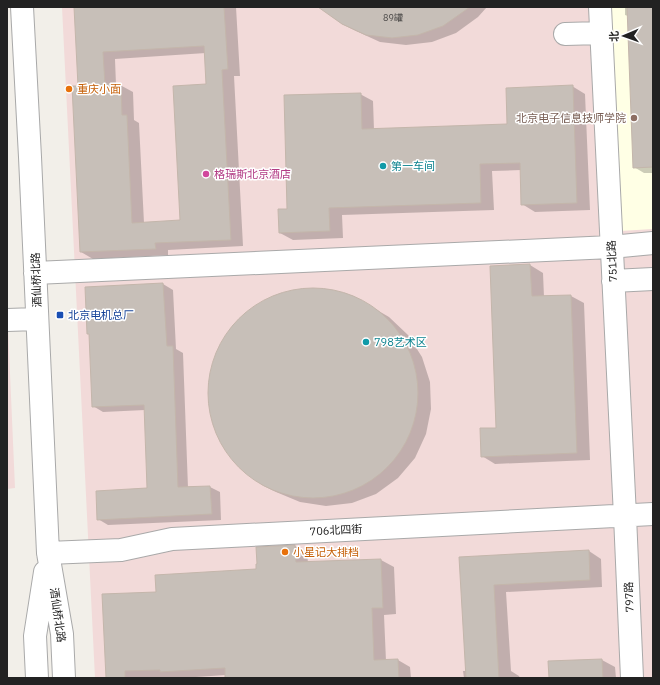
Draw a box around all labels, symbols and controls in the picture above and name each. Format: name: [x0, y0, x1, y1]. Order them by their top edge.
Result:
house number: 89罐: [383, 12, 403, 23]
north arrow: [604, 16, 644, 56]
text: 北: [607, 31, 621, 42]
place label: 重庆小面: [77, 82, 121, 96]
marker: 重庆小面: [64, 84, 74, 94]
place label: 北京电子信息技师学院: [516, 111, 626, 125]
marker: 北京电子信息技师学院: [629, 113, 639, 123]
place label: 第一车间: [391, 159, 435, 173]
marker: 第一车间: [378, 161, 388, 171]
place label: 格瑞斯北京酒店: [214, 167, 291, 181]
marker: 格瑞斯北京酒店: [201, 169, 211, 179]
street label: 751北路: [604, 240, 620, 282]
street label: 酒仙桥北路: [28, 252, 44, 308]
place label: 北京电机总厂: [68, 308, 134, 322]
marker: 北京电机总厂: [55, 310, 65, 320]
place label: 798艺术区: [374, 335, 427, 349]
marker: 798艺术区: [361, 337, 371, 347]
street label: 706北四街: [309, 522, 363, 538]
place label: 小星记大排档: [293, 545, 359, 559]
marker: 小星记大排档: [280, 547, 290, 557]
street label: 797路: [621, 581, 637, 613]
street label: 酒仙桥北路: [47, 587, 69, 643]

